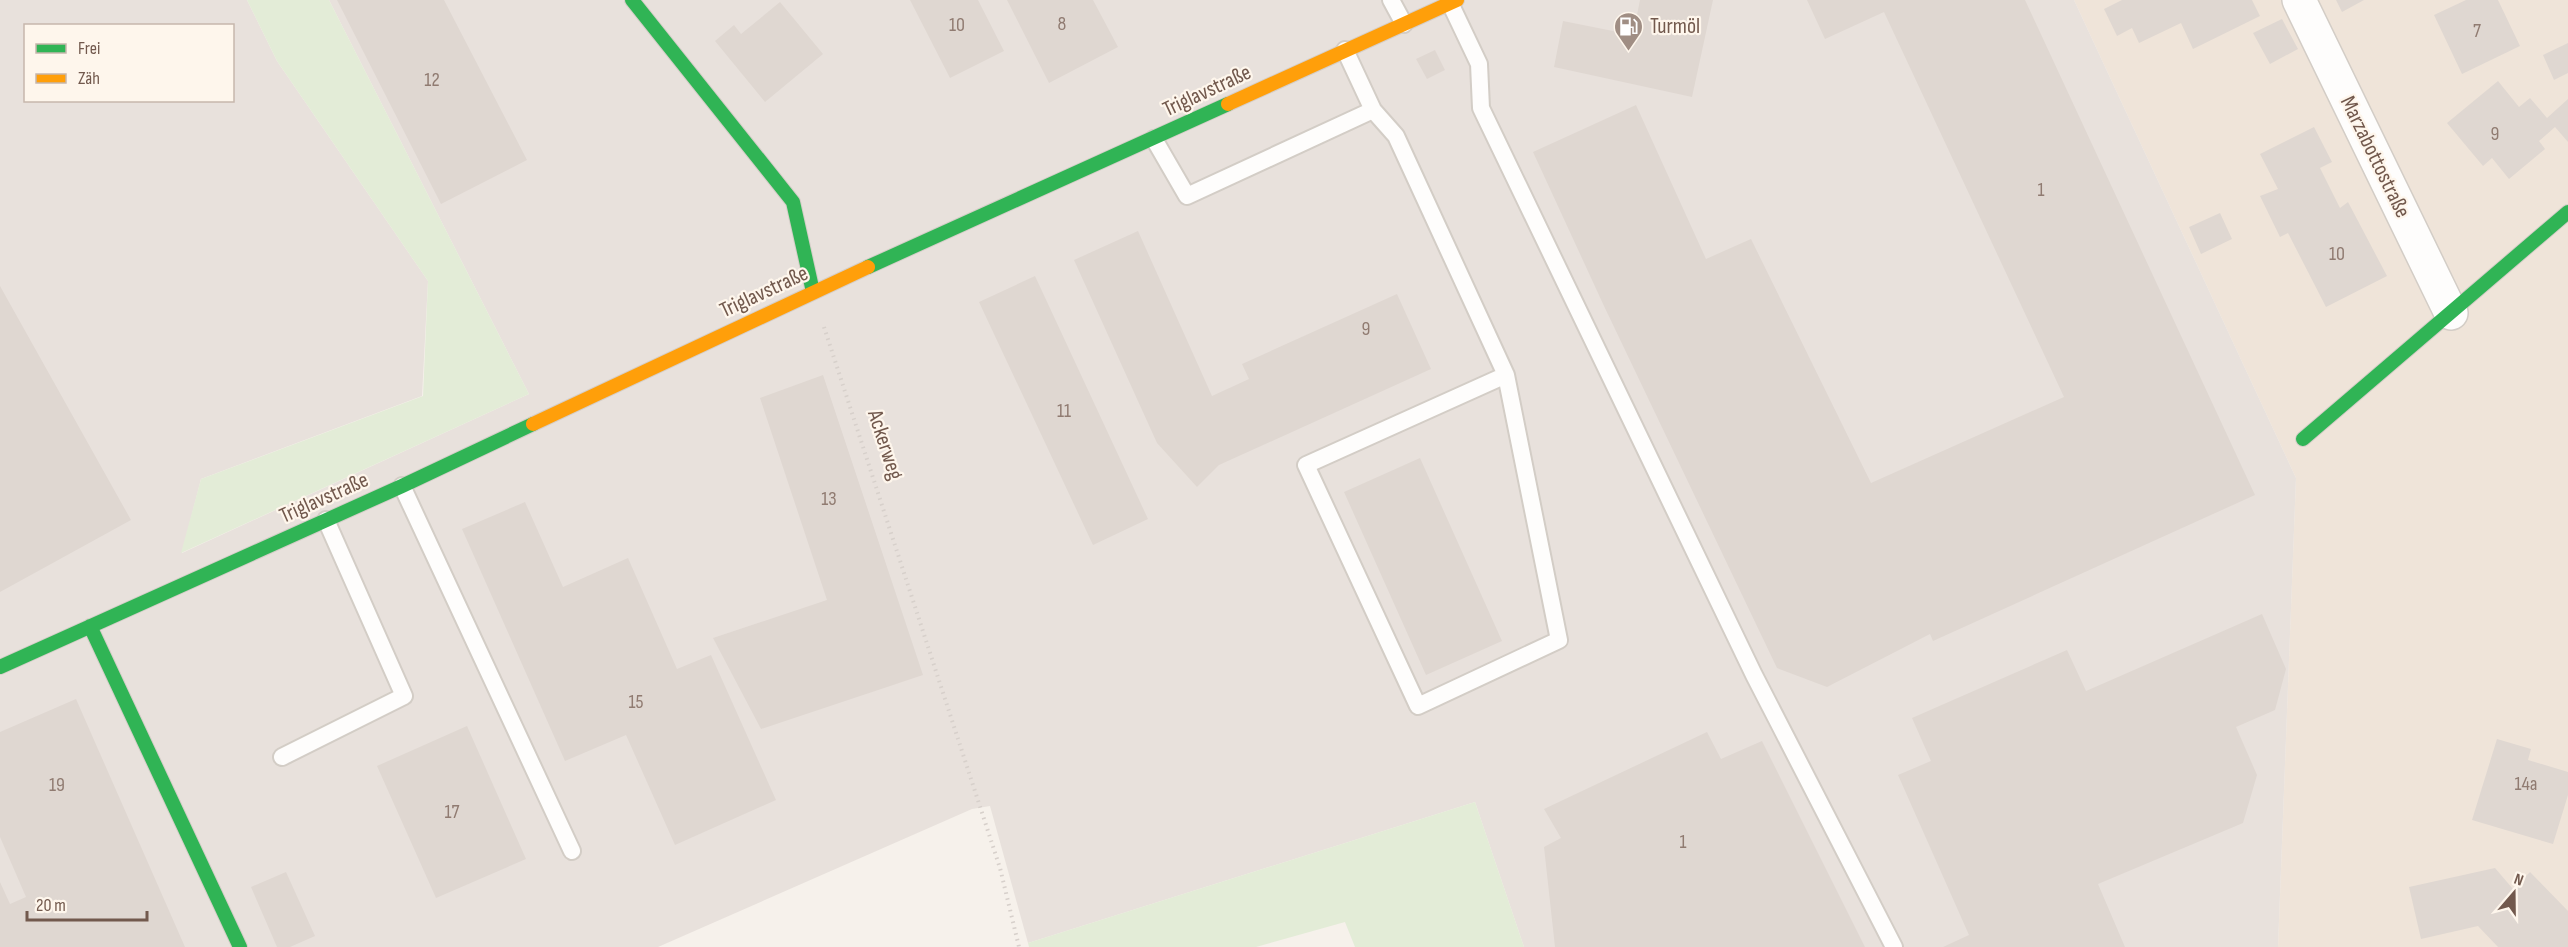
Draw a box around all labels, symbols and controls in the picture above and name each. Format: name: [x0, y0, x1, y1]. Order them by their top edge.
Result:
fuel station icon: Turmöl: [1613, 10, 1645, 52]
house number: 8: [1058, 12, 1066, 36]
house number: 10: [949, 13, 965, 37]
place label: Turmöl: [1650, 13, 1700, 40]
house number: 7: [2473, 19, 2481, 43]
legend: [24, 24, 234, 102]
text: Frei: [78, 38, 100, 59]
street label: Triglavstraße: [1158, 59, 1256, 123]
text: Zäh: [78, 68, 100, 89]
house number: 12: [424, 68, 440, 92]
street label: Marzabottostraße: [2334, 92, 2416, 222]
house number: 9: [2491, 122, 2499, 146]
house number: 1: [2038, 178, 2045, 202]
house number: 10: [2329, 242, 2345, 266]
street label: Triglavstraße: [715, 260, 813, 324]
house number: 9: [1362, 317, 1370, 341]
house number: 11: [1057, 399, 1071, 423]
street label: Ackerweg: [861, 406, 909, 484]
street label: Triglavstraße: [275, 466, 373, 530]
house number: 13: [821, 487, 837, 511]
house number: 15: [628, 690, 644, 714]
house number: 14a: [2514, 772, 2538, 796]
house number: 19: [49, 773, 65, 797]
house number: 17: [445, 800, 459, 824]
house number: 1: [1680, 830, 1687, 854]
north arrow: [2484, 863, 2544, 923]
text: N: [2511, 870, 2526, 891]
scale bar: [27, 884, 147, 922]
text: 20 m: [36, 895, 66, 916]

